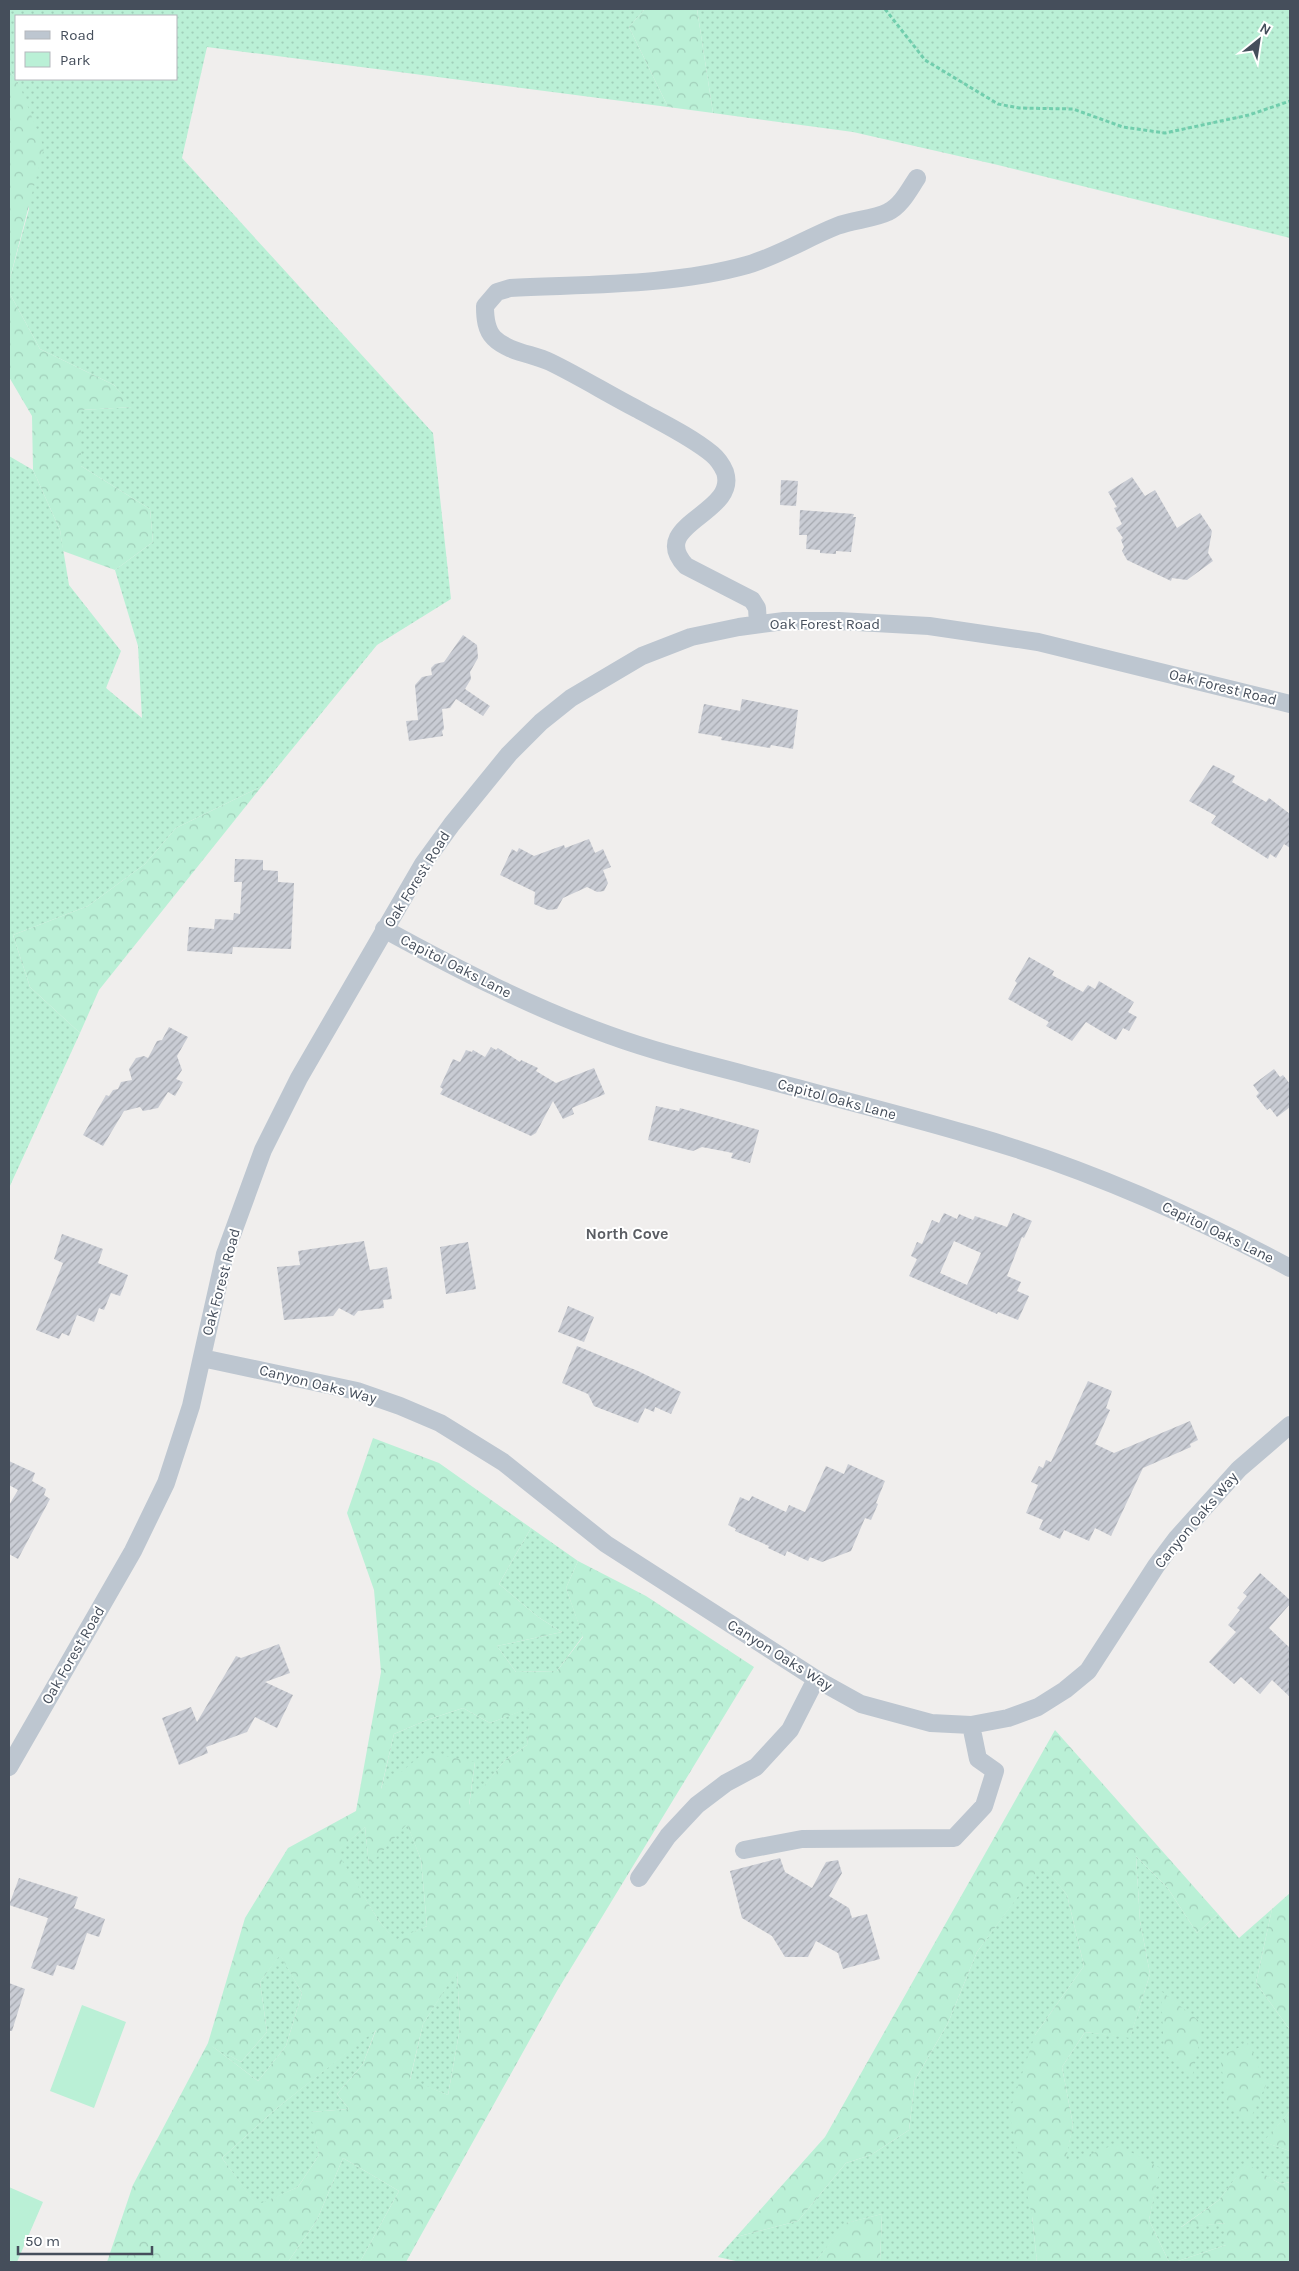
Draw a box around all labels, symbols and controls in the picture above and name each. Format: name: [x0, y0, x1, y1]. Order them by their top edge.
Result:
legend: [15, 15, 178, 80]
north arrow: [1234, 15, 1284, 65]
text: N: [1257, 19, 1274, 39]
text: Road: [60, 26, 95, 44]
text: Park: [60, 51, 90, 69]
street label: Oak Forest Road: [770, 615, 880, 633]
street label: Oak Forest Road: [1167, 665, 1279, 709]
street label: Oak Forest Road: [380, 827, 454, 931]
street label: Capitol Oaks Lane: [397, 930, 515, 1002]
street label: Capitol Oaks Lane: [776, 1074, 898, 1124]
street label: Capitol Oaks Lane: [1159, 1197, 1277, 1267]
district label: North Cove: [585, 1224, 669, 1243]
street label: Oak Forest Road: [198, 1226, 244, 1338]
street label: Canyon Oaks Way: [257, 1361, 379, 1407]
street label: Canyon Oaks Way: [1150, 1468, 1242, 1572]
street label: Oak Forest Road: [38, 1603, 108, 1707]
street label: Canyon Oaks Way: [724, 1615, 836, 1695]
scale bar: [18, 2224, 151, 2256]
text: 50 m: [25, 2232, 60, 2250]

